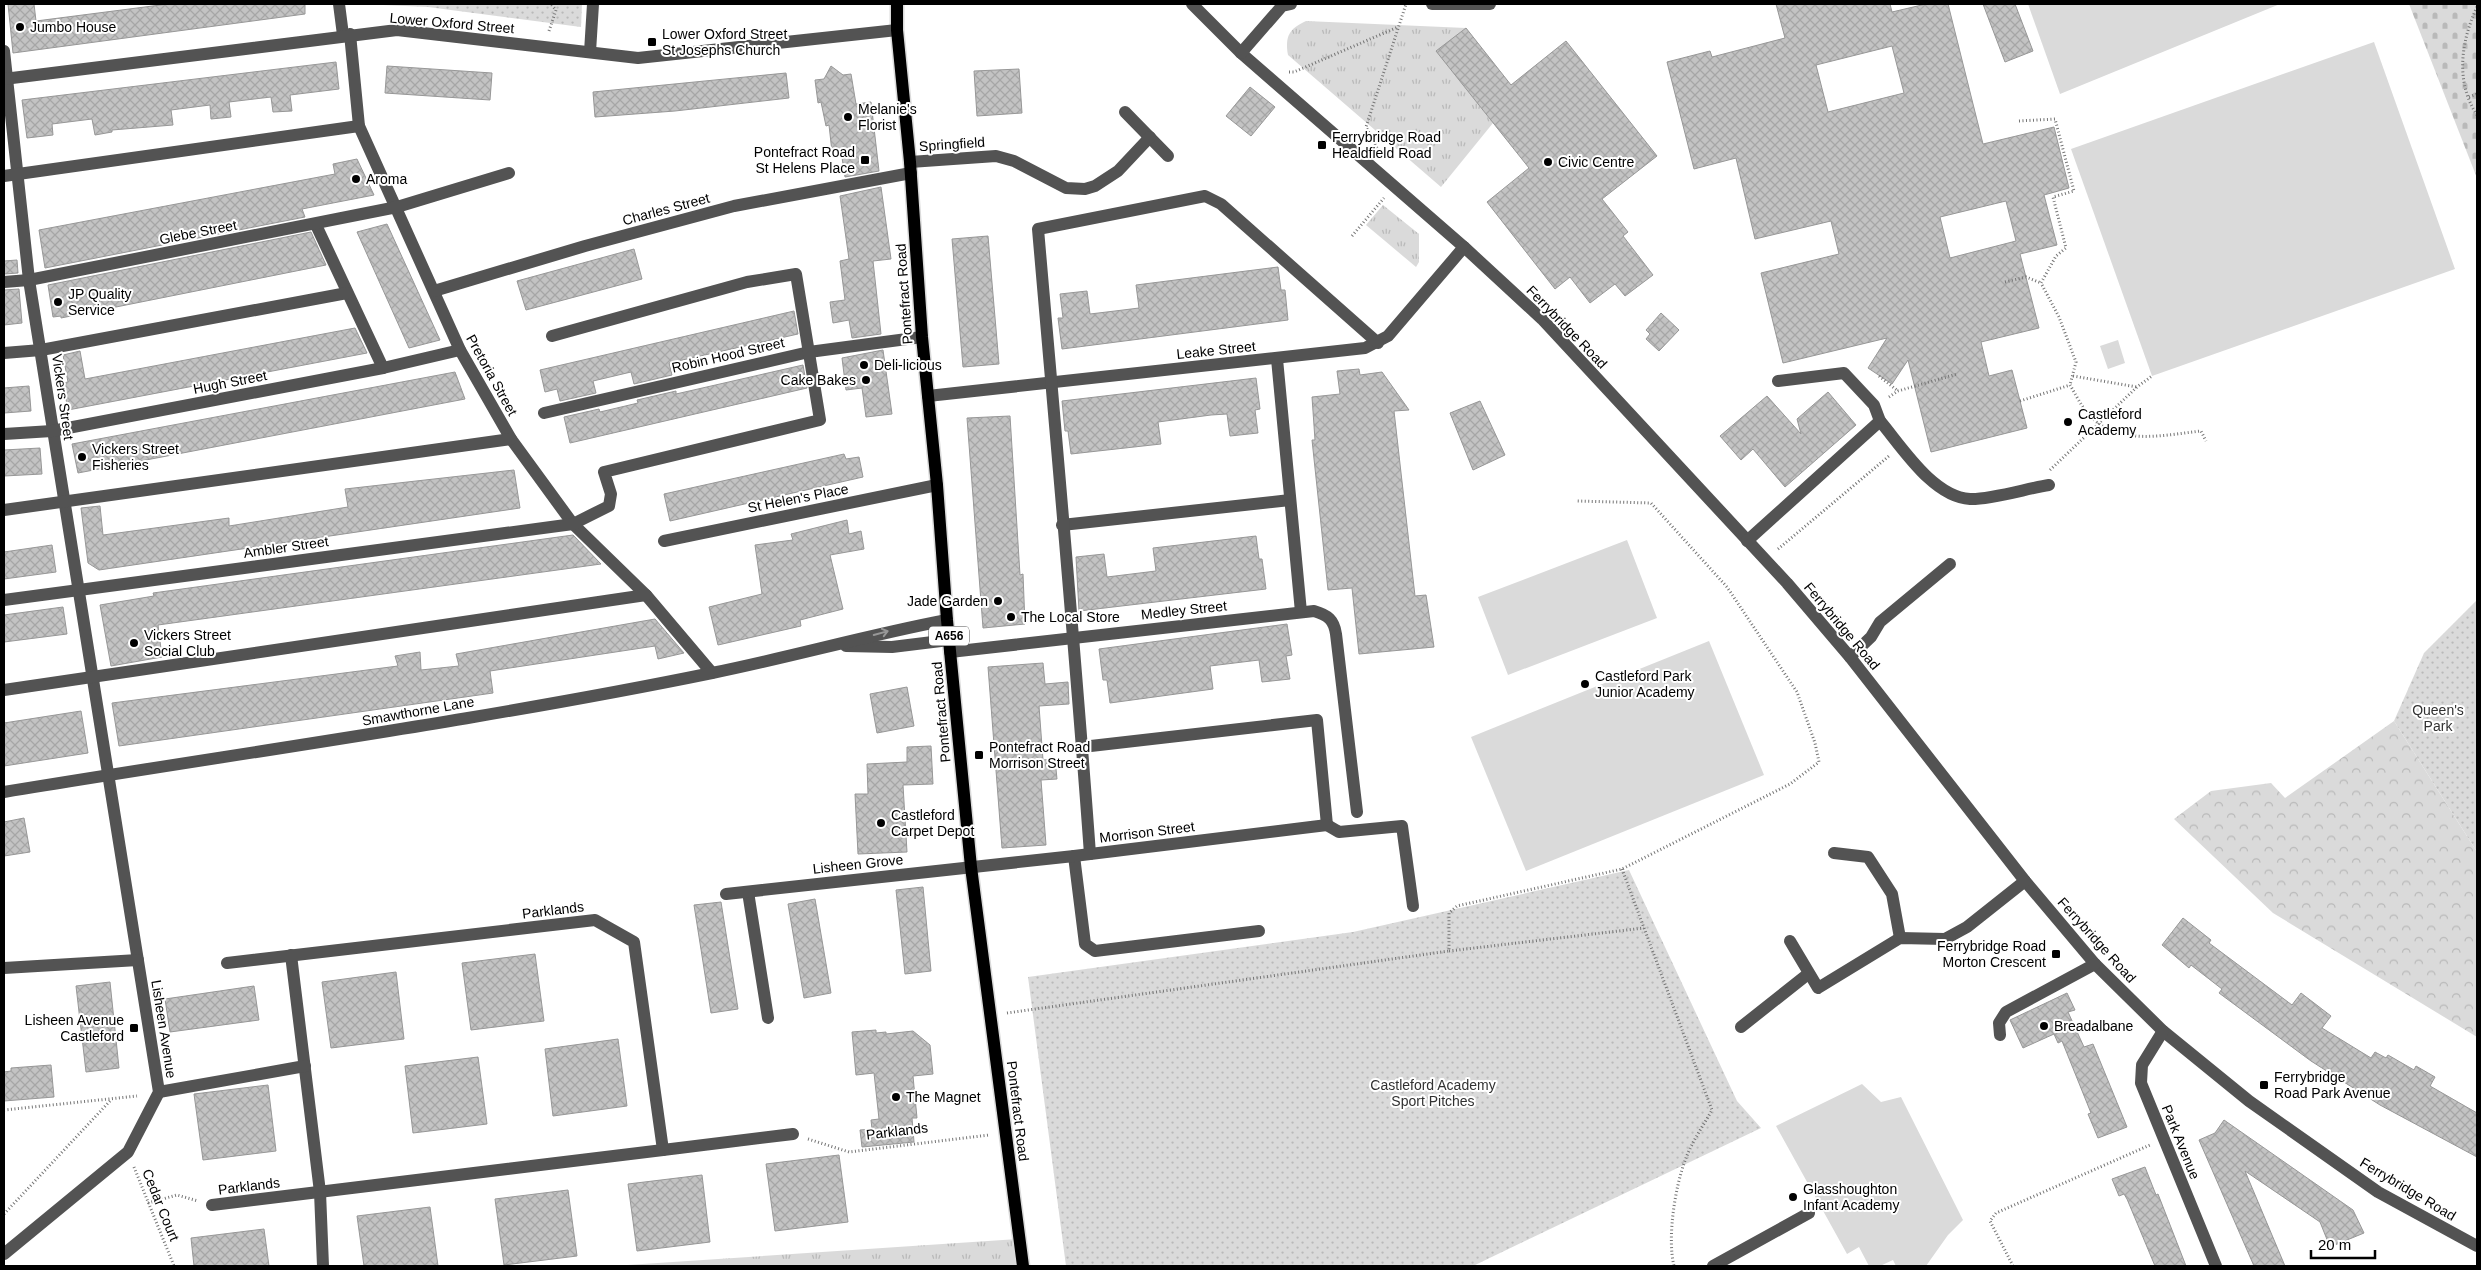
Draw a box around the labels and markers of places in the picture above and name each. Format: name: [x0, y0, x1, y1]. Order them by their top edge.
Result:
place label: Jumbo House: [30, 19, 117, 35]
marker: Jumbo House: [14, 21, 26, 33]
place label: Lower Oxford Street St Josephs Church: [662, 26, 787, 58]
marker: Lower Oxford Street St Josephs Church: [646, 36, 658, 48]
place label: Melanie's Florist: [858, 101, 917, 133]
marker: Melanie's Florist: [842, 111, 854, 123]
place label: Ferrybridge Road Healdfield Road: [1332, 129, 1441, 161]
marker: Ferrybridge Road Healdfield Road: [1316, 139, 1328, 151]
place label: Pontefract Road St Helens Place: [754, 144, 855, 176]
marker: Pontefract Road St Helens Place: [859, 154, 871, 166]
place label: Civic Centre: [1558, 154, 1634, 170]
marker: Civic Centre: [1542, 156, 1554, 168]
place label: Aroma: [366, 171, 407, 187]
marker: Aroma: [350, 173, 362, 185]
place label: JP Quality Service: [68, 286, 132, 318]
marker: JP Quality Service: [52, 296, 64, 308]
place label: Deli-licious: [874, 357, 942, 373]
marker: Deli-licious: [858, 359, 870, 371]
place label: Cake Bakes: [781, 372, 856, 388]
marker: Cake Bakes: [860, 374, 872, 386]
place label: Castleford Academy: [2078, 406, 2142, 438]
marker: Castleford Academy: [2062, 416, 2074, 428]
place label: Vickers Street Fisheries: [92, 441, 179, 473]
marker: Vickers Street Fisheries: [76, 451, 88, 463]
place label: Jade Garden: [907, 593, 988, 609]
marker: Jade Garden: [992, 595, 1004, 607]
place label: The Local Store: [1021, 609, 1120, 625]
marker: The Local Store: [1005, 611, 1017, 623]
place label: Vickers Street Social Club: [144, 627, 231, 659]
marker: Vickers Street Social Club: [128, 637, 140, 649]
place label: Castleford Park Junior Academy: [1595, 668, 1695, 700]
marker: Castleford Park Junior Academy: [1579, 678, 1591, 690]
place label: Pontefract Road Morrison Street: [989, 739, 1090, 771]
marker: Pontefract Road Morrison Street: [973, 749, 985, 761]
place label: Castleford Carpet Depot: [891, 807, 974, 839]
marker: Castleford Carpet Depot: [875, 817, 887, 829]
place label: Ferrybridge Road Morton Crescent: [1937, 938, 2046, 970]
marker: Ferrybridge Road Morton Crescent: [2050, 948, 2062, 960]
place label: Lisheen Avenue Castleford: [25, 1012, 124, 1044]
place label: Breadalbane: [2054, 1018, 2134, 1034]
marker: Breadalbane: [2038, 1020, 2050, 1032]
marker: Lisheen Avenue Castleford: [128, 1022, 140, 1034]
place label: Ferrybridge Road Park Avenue: [2274, 1069, 2391, 1101]
marker: Ferrybridge Road Park Avenue: [2258, 1079, 2270, 1091]
place label: The Magnet: [906, 1089, 981, 1105]
marker: The Magnet: [890, 1091, 902, 1103]
place label: Glasshoughton Infant Academy: [1803, 1181, 1900, 1213]
marker: Glasshoughton Infant Academy: [1787, 1191, 1799, 1203]

